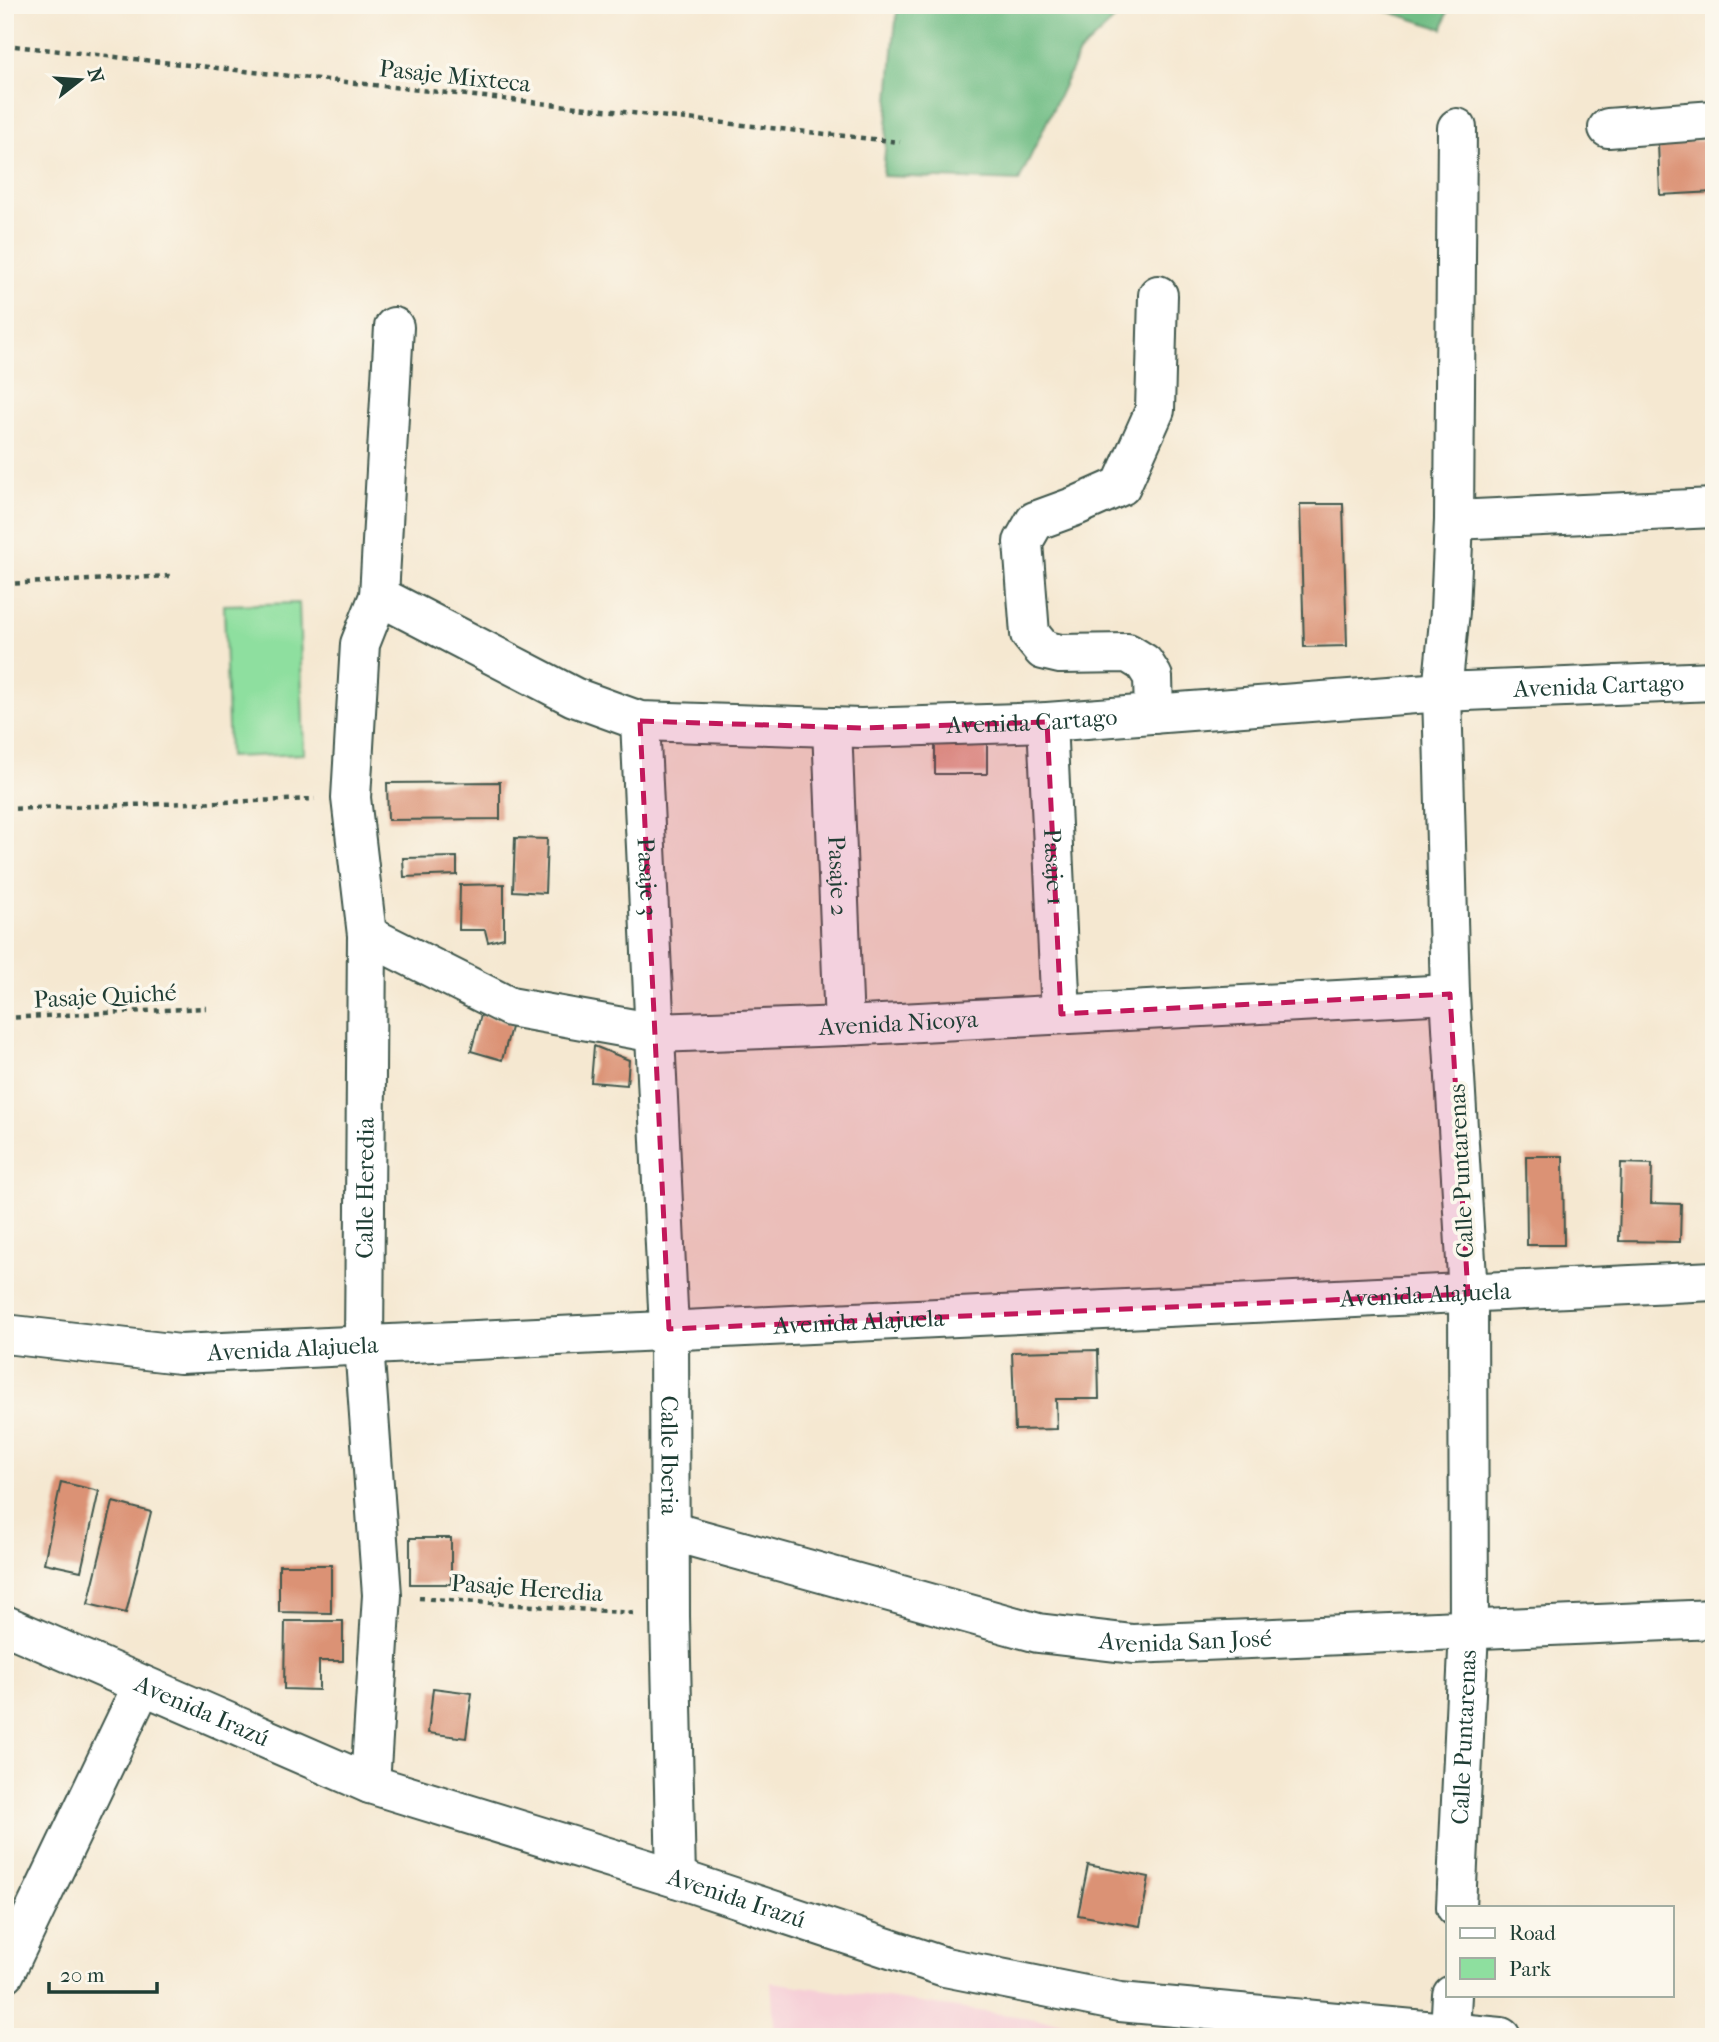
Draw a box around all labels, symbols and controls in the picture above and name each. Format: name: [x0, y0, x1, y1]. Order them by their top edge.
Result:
north arrow: [46, 46, 116, 116]
street label: Pasaje Mixteca: [378, 54, 533, 98]
text: N: [83, 65, 108, 86]
street label: Avenida Cartago: [1512, 668, 1685, 703]
street label: Avenida Cartago: [945, 703, 1118, 739]
street label: Pasaje 1: [1038, 828, 1070, 906]
street label: Pasaje 2: [822, 835, 854, 917]
street label: Pasaje 3: [632, 837, 663, 917]
street label: Pasaje Quiché: [33, 978, 177, 1014]
street label: Avenida Nicoya: [817, 1005, 980, 1041]
street label: Calle Puntarenas: [1442, 1083, 1480, 1259]
street label: Calle Heredia: [351, 1116, 380, 1259]
street label: Avenida Alajuela: [1338, 1277, 1512, 1313]
street label: Avenida Alajuela: [772, 1304, 946, 1340]
street label: Avenida Alajuela: [206, 1331, 380, 1367]
street label: Calle Iberia: [655, 1395, 684, 1516]
street label: Pasaje Heredia: [450, 1569, 605, 1607]
street label: Avenida San José: [1097, 1624, 1272, 1658]
street label: Calle Puntarenas: [1446, 1649, 1482, 1825]
street label: Avenida Irazú: [130, 1669, 274, 1753]
street label: Avenida Irazú: [663, 1862, 809, 1934]
legend: [1446, 1906, 1674, 1996]
text: Road: [1509, 1921, 1556, 1945]
scale bar: [49, 1951, 158, 1995]
text: Park: [1509, 1957, 1551, 1981]
text: 20 m: [60, 1963, 105, 1987]

